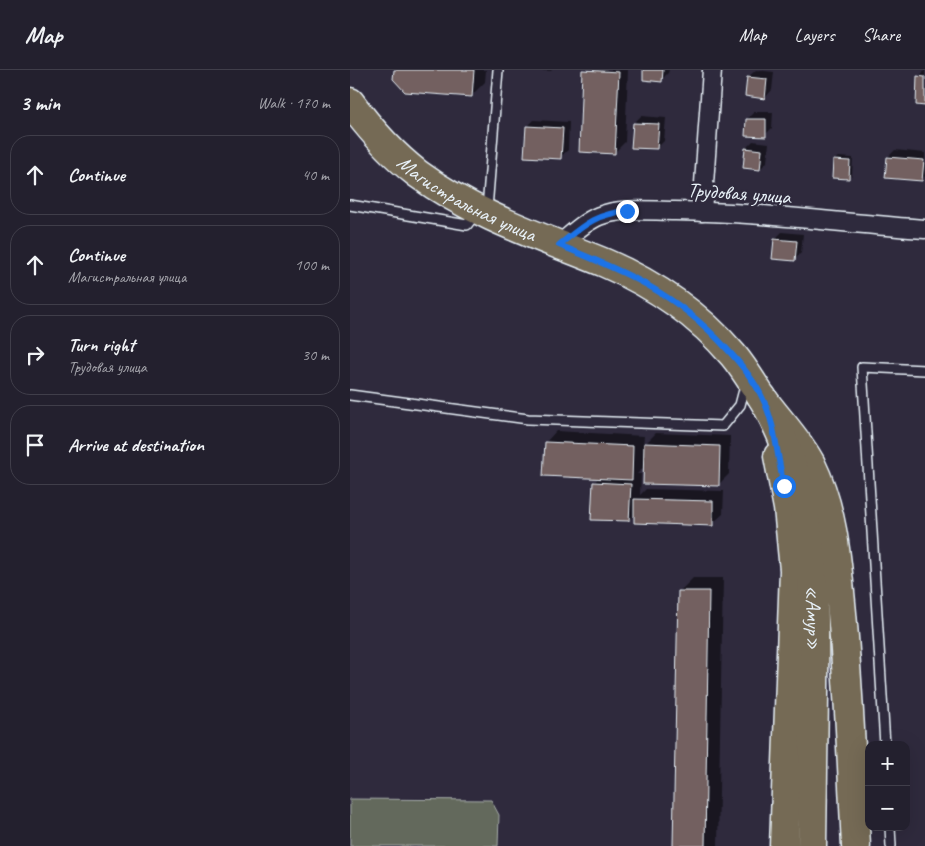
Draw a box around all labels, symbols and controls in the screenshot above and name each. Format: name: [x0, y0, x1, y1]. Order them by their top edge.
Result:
text: Map: [25, 20, 62, 50]
text: Map: [739, 24, 767, 46]
text: Layers: [795, 24, 834, 46]
text: Share: [862, 24, 900, 46]
text: 3 min: [20, 90, 60, 116]
text: Walk · 170 m: [258, 93, 330, 113]
street label: Магистральная улица: [392, 149, 541, 248]
icon: ahead: [21, 161, 49, 189]
text: Continue: [68, 163, 125, 187]
text: 40 m: [302, 165, 329, 185]
street label: Трудовая улица: [686, 176, 793, 210]
route end: [616, 200, 639, 223]
text: Continue: [68, 243, 125, 267]
icon: ahead: [21, 251, 49, 279]
text: 100 m: [295, 255, 329, 275]
text: Магистральная улица: [68, 267, 186, 287]
text: Turn right: [68, 333, 135, 357]
icon: right: [21, 341, 49, 369]
text: 30 m: [302, 345, 329, 365]
text: Трудовая улица: [68, 357, 147, 377]
icon: arrive: [21, 431, 49, 459]
text: Arrive at destination: [68, 433, 204, 457]
route start: [773, 475, 796, 498]
street label: «Амур»: [800, 584, 827, 650]
map controls: [865, 741, 910, 831]
button: +: [865, 741, 910, 786]
button: −: [865, 786, 910, 831]

